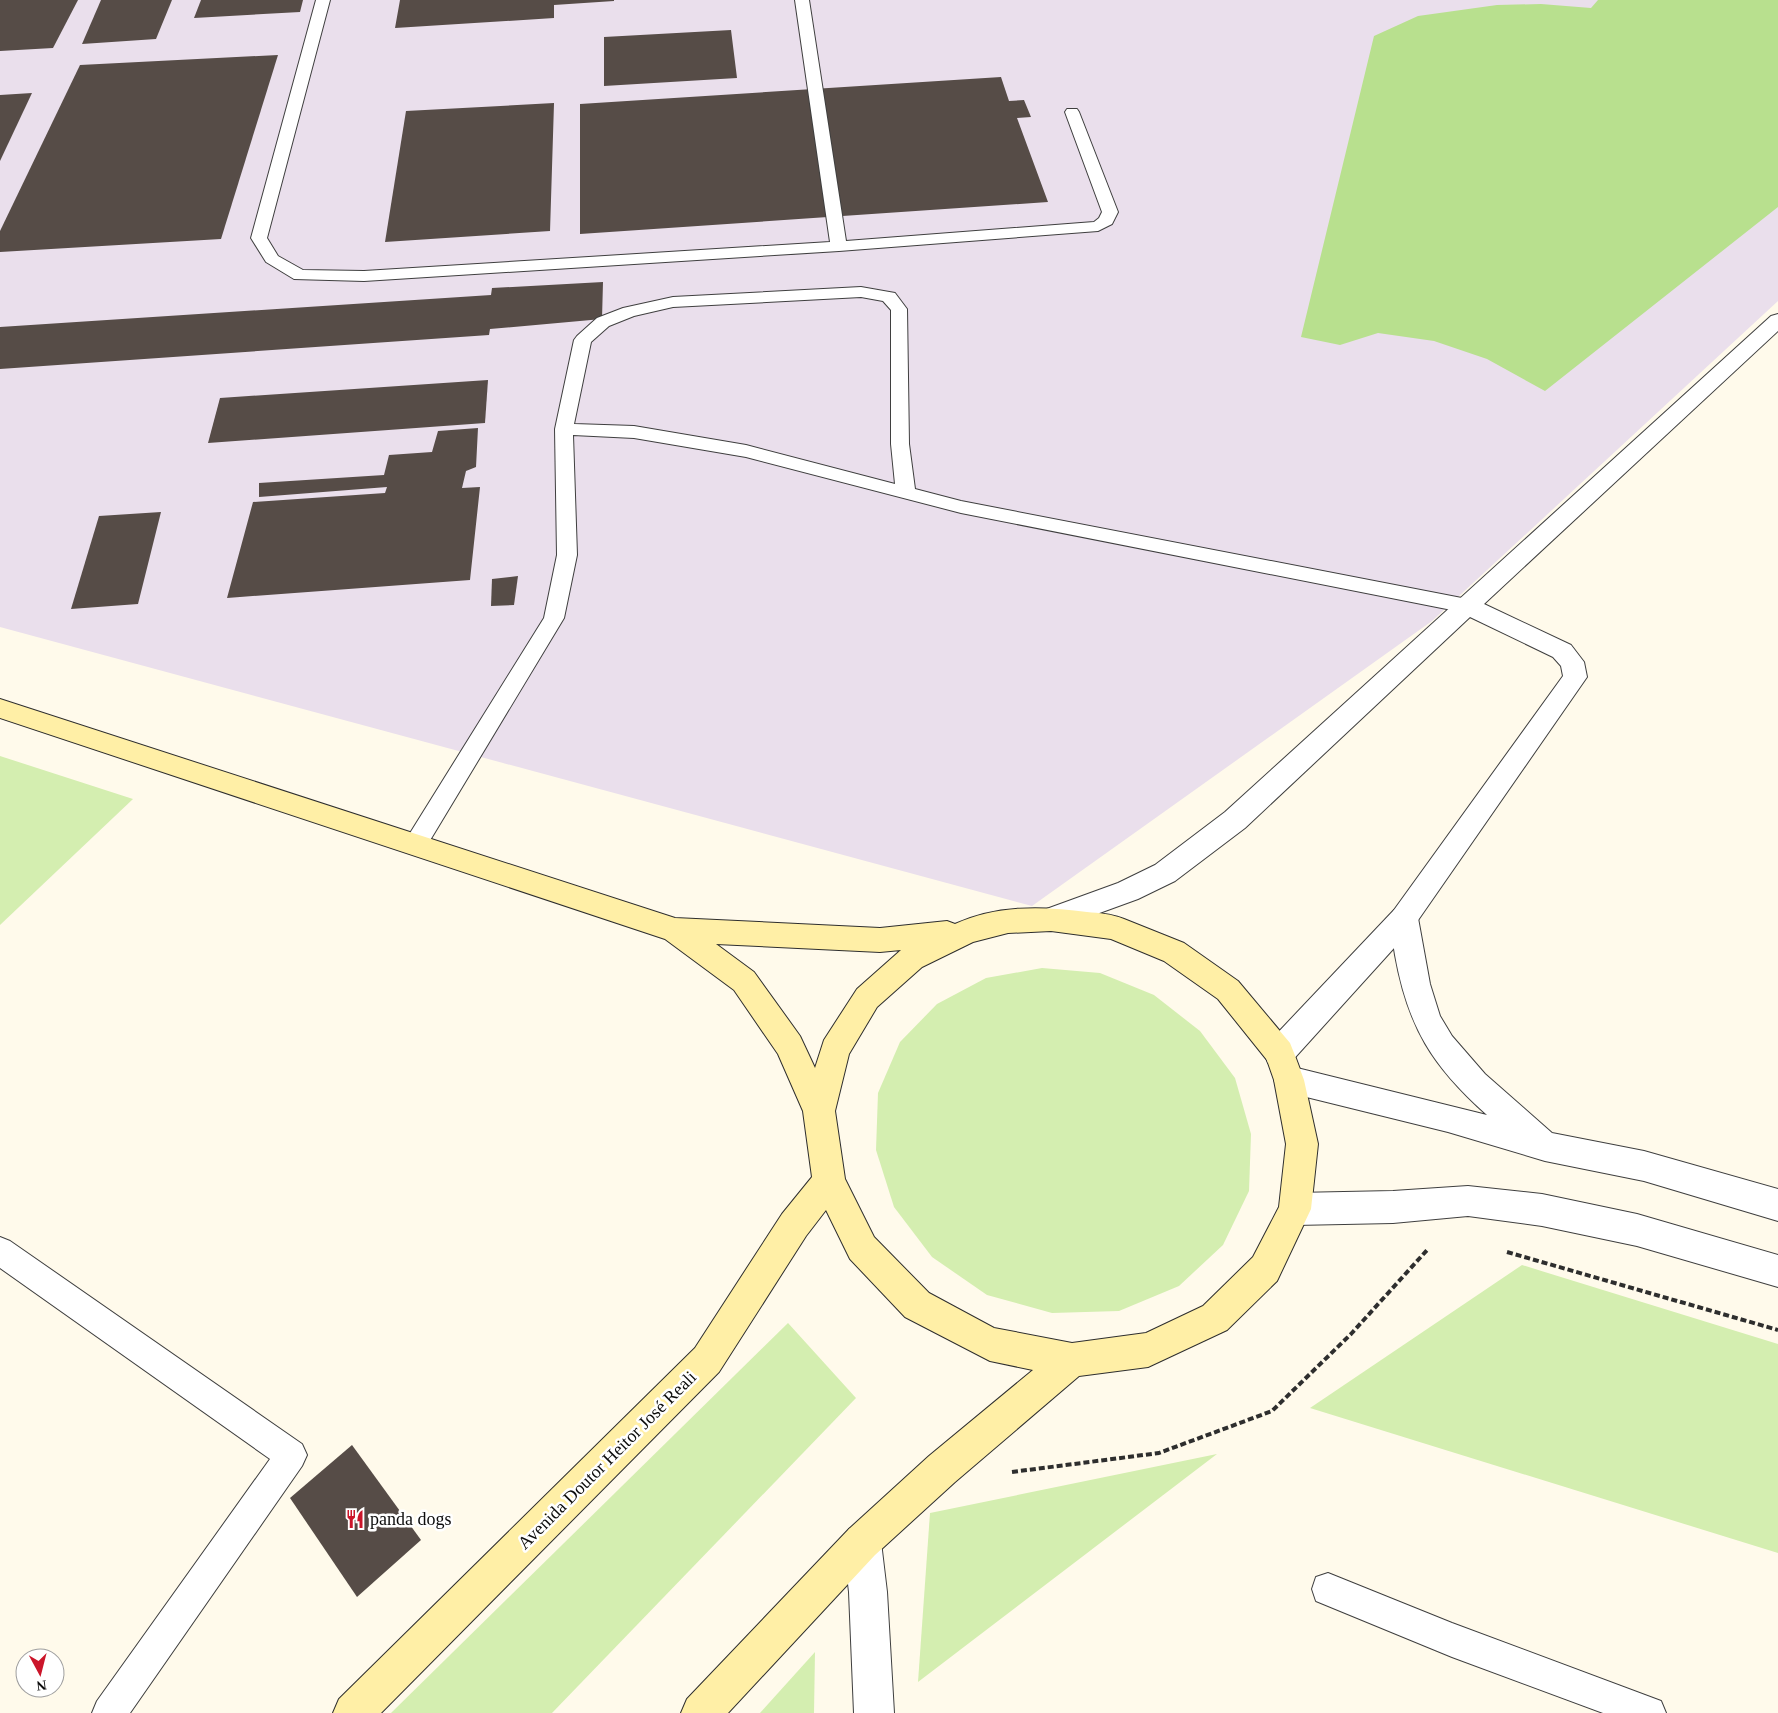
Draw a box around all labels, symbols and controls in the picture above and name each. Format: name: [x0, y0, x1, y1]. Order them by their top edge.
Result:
street label: Avenida Doutor Heitor José Reali: [514, 1367, 700, 1553]
restaurant icon: panda dogs: [344, 1508, 366, 1530]
place label: panda dogs: [370, 1509, 451, 1529]
north arrow: [15, 1648, 65, 1698]
text: N: [36, 1677, 47, 1693]

